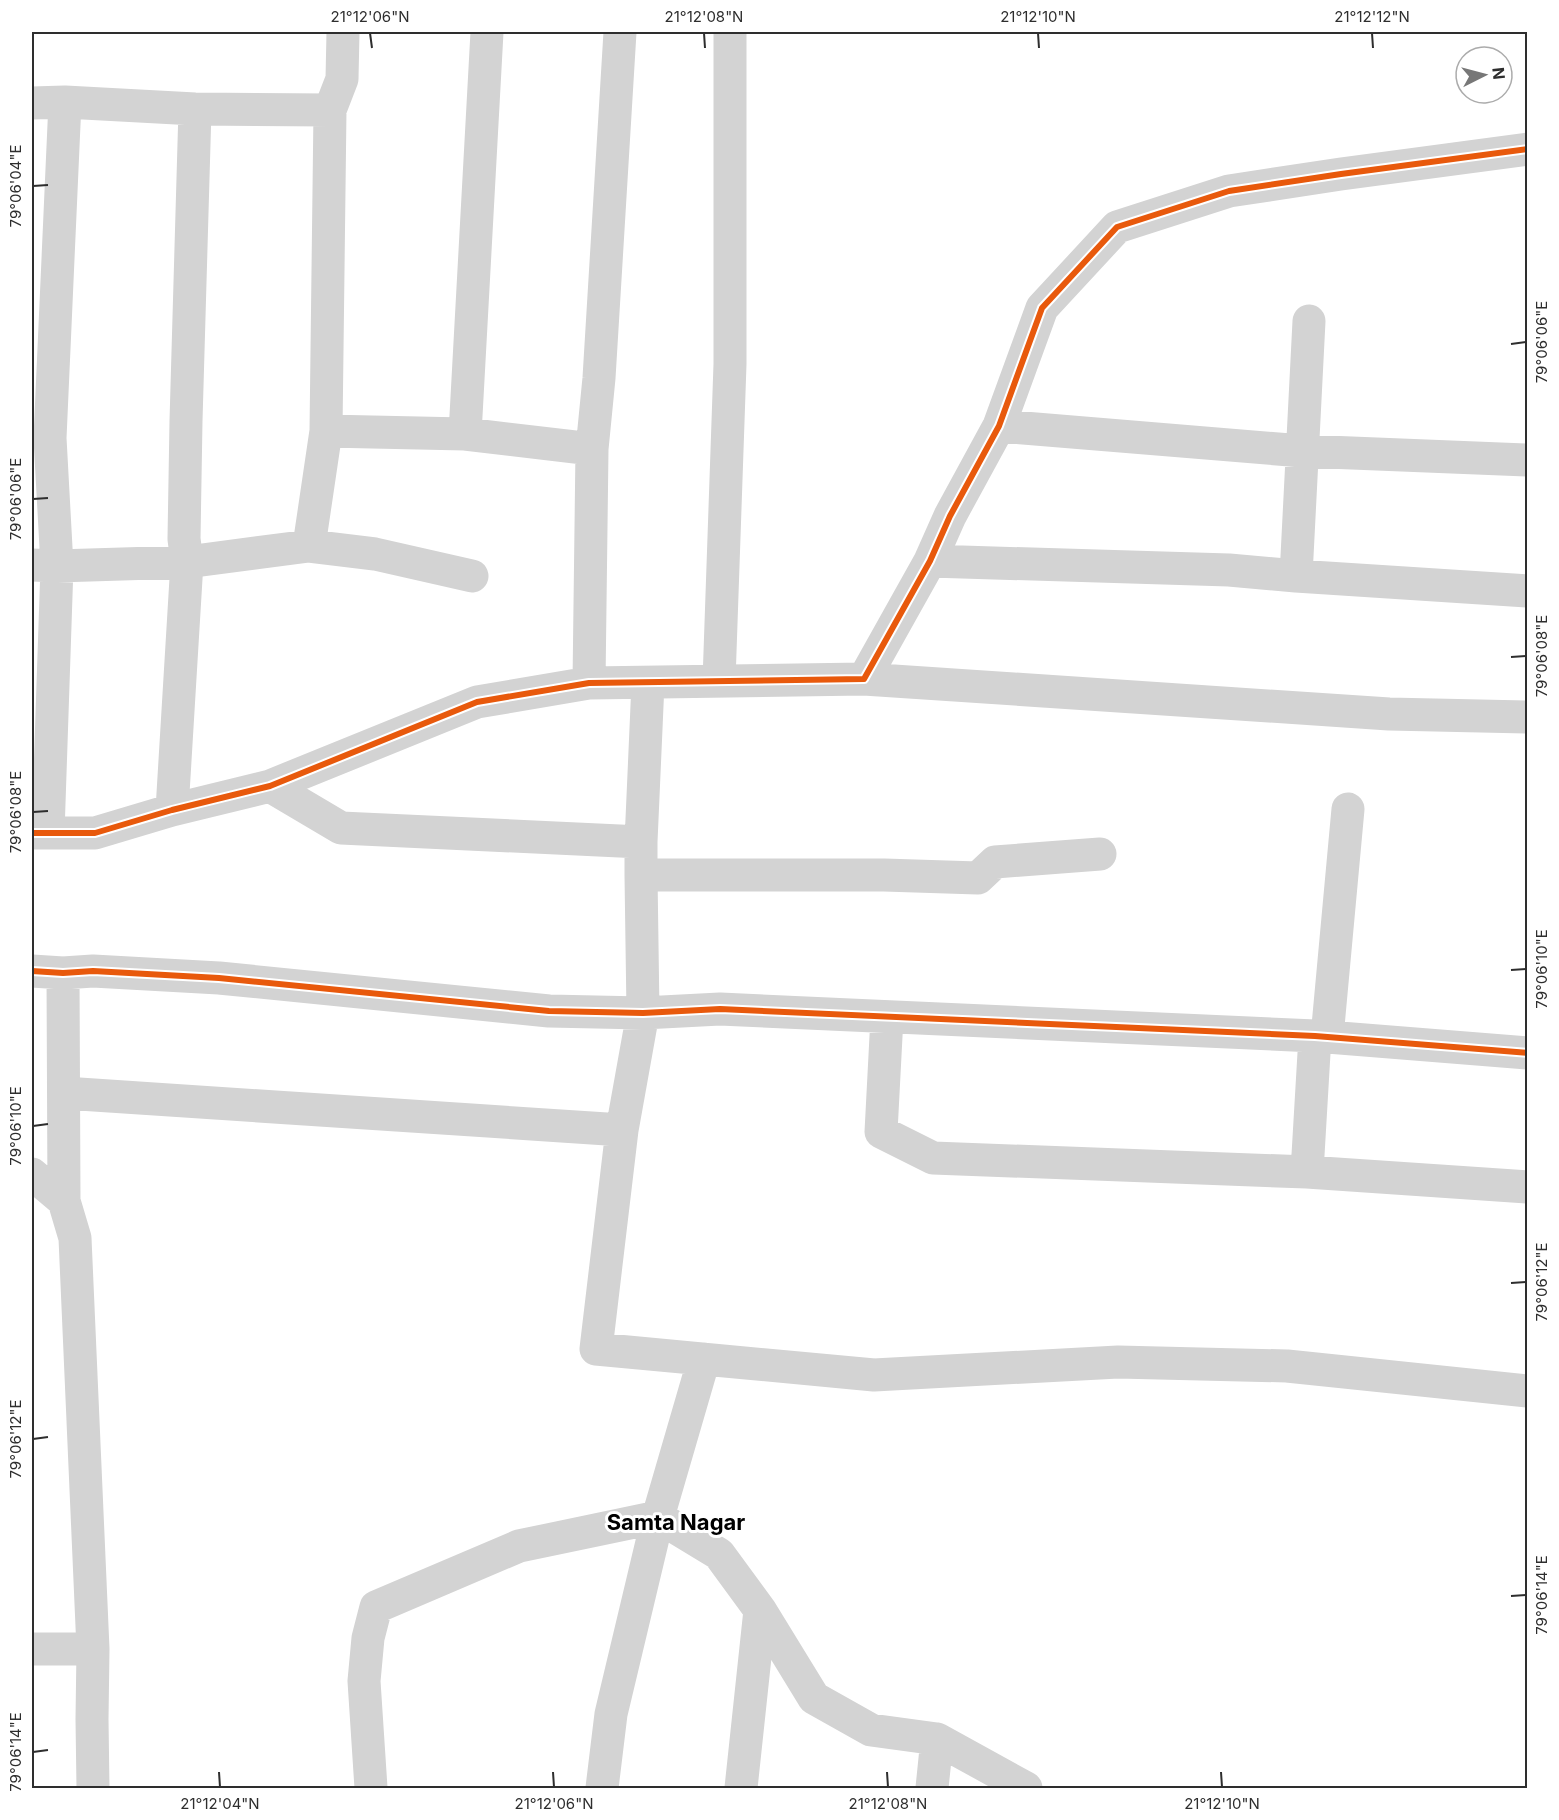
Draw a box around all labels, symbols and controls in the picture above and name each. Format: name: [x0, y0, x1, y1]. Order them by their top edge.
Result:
text: 21°12'06"N: [331, 7, 409, 26]
text: 21°12'08"N: [665, 7, 743, 26]
text: 21°12'10"N: [1000, 7, 1076, 26]
text: 21°12'12"N: [1334, 7, 1410, 26]
north arrow: [1454, 45, 1514, 105]
text: N: [1488, 66, 1510, 81]
text: 79°06'04"E: [6, 145, 25, 227]
text: 79°06'06"E: [1532, 301, 1551, 383]
text: 79°06'06"E: [6, 458, 25, 540]
text: 79°06'08"E: [1532, 615, 1551, 697]
text: 79°06'08"E: [6, 771, 25, 853]
text: 79°06'10"E: [1532, 929, 1551, 1009]
text: 79°06'10"E: [6, 1086, 25, 1166]
text: 79°06'12"E: [1532, 1243, 1551, 1322]
text: 79°06'12"E: [6, 1400, 25, 1479]
district label: Samta Nagar: [607, 1509, 745, 1535]
text: 79°06'14"E: [1532, 1555, 1551, 1635]
text: 79°06'14"E: [6, 1712, 25, 1792]
text: 21°12'04"N: [180, 1794, 260, 1813]
text: 21°12'06"N: [515, 1794, 593, 1813]
text: 21°12'08"N: [849, 1794, 927, 1813]
text: 21°12'10"N: [1184, 1794, 1260, 1813]

